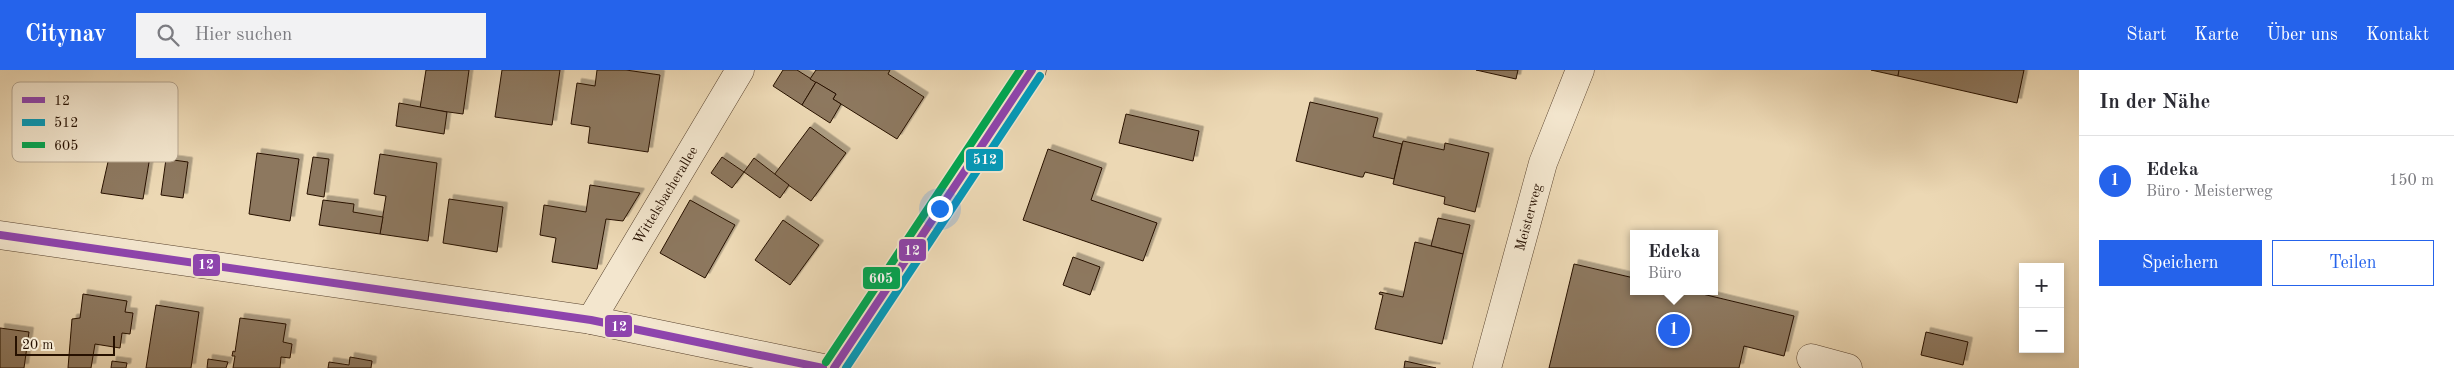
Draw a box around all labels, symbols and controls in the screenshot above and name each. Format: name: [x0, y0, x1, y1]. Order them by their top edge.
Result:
search box: [136, 13, 486, 58]
icon: search: [154, 21, 182, 49]
text: Citynav: [25, 23, 106, 47]
text: Hier suchen: [194, 26, 292, 45]
text: Start: [2126, 26, 2166, 44]
text: Karte: [2194, 26, 2239, 44]
text: Über uns: [2267, 26, 2338, 44]
text: Kontakt: [2366, 26, 2429, 44]
legend: [12, 82, 178, 162]
text: In der Nähe: [2099, 92, 2210, 113]
text: 12: [54, 94, 70, 108]
text: 512: [54, 116, 78, 130]
text: 605: [54, 139, 78, 153]
street label: Wittelsbacherallee: [631, 144, 701, 247]
line badge: 512: [965, 148, 1004, 172]
text: 512: [973, 153, 997, 167]
text: Edeka: [2146, 161, 2199, 180]
text: 1: [2110, 173, 2120, 189]
text: 150 m: [2389, 173, 2434, 189]
street label: Meisterweg: [1513, 182, 1545, 253]
text: Büro · Meisterweg: [2146, 184, 2273, 200]
your location: [927, 196, 953, 222]
popup: [1630, 230, 1718, 295]
line badge: 12: [898, 238, 927, 262]
button: Speichern: [2099, 240, 2262, 286]
button: Teilen: [2272, 240, 2434, 286]
text: Edeka: [1648, 243, 1700, 262]
text: 12: [904, 244, 920, 258]
line badge: 12: [192, 253, 221, 277]
text: 12: [198, 258, 214, 272]
map controls: [2019, 263, 2064, 353]
button: +: [2019, 263, 2064, 308]
line badge: 605: [862, 266, 901, 290]
text: Büro: [1648, 266, 1682, 282]
text: 605: [869, 272, 893, 286]
button: −: [2019, 308, 2064, 353]
pin: 1: [1658, 311, 1690, 349]
line badge: 12: [604, 314, 633, 338]
text: 12: [611, 320, 627, 334]
scale bar: [15, 333, 115, 356]
text: 20 m: [22, 338, 53, 352]

